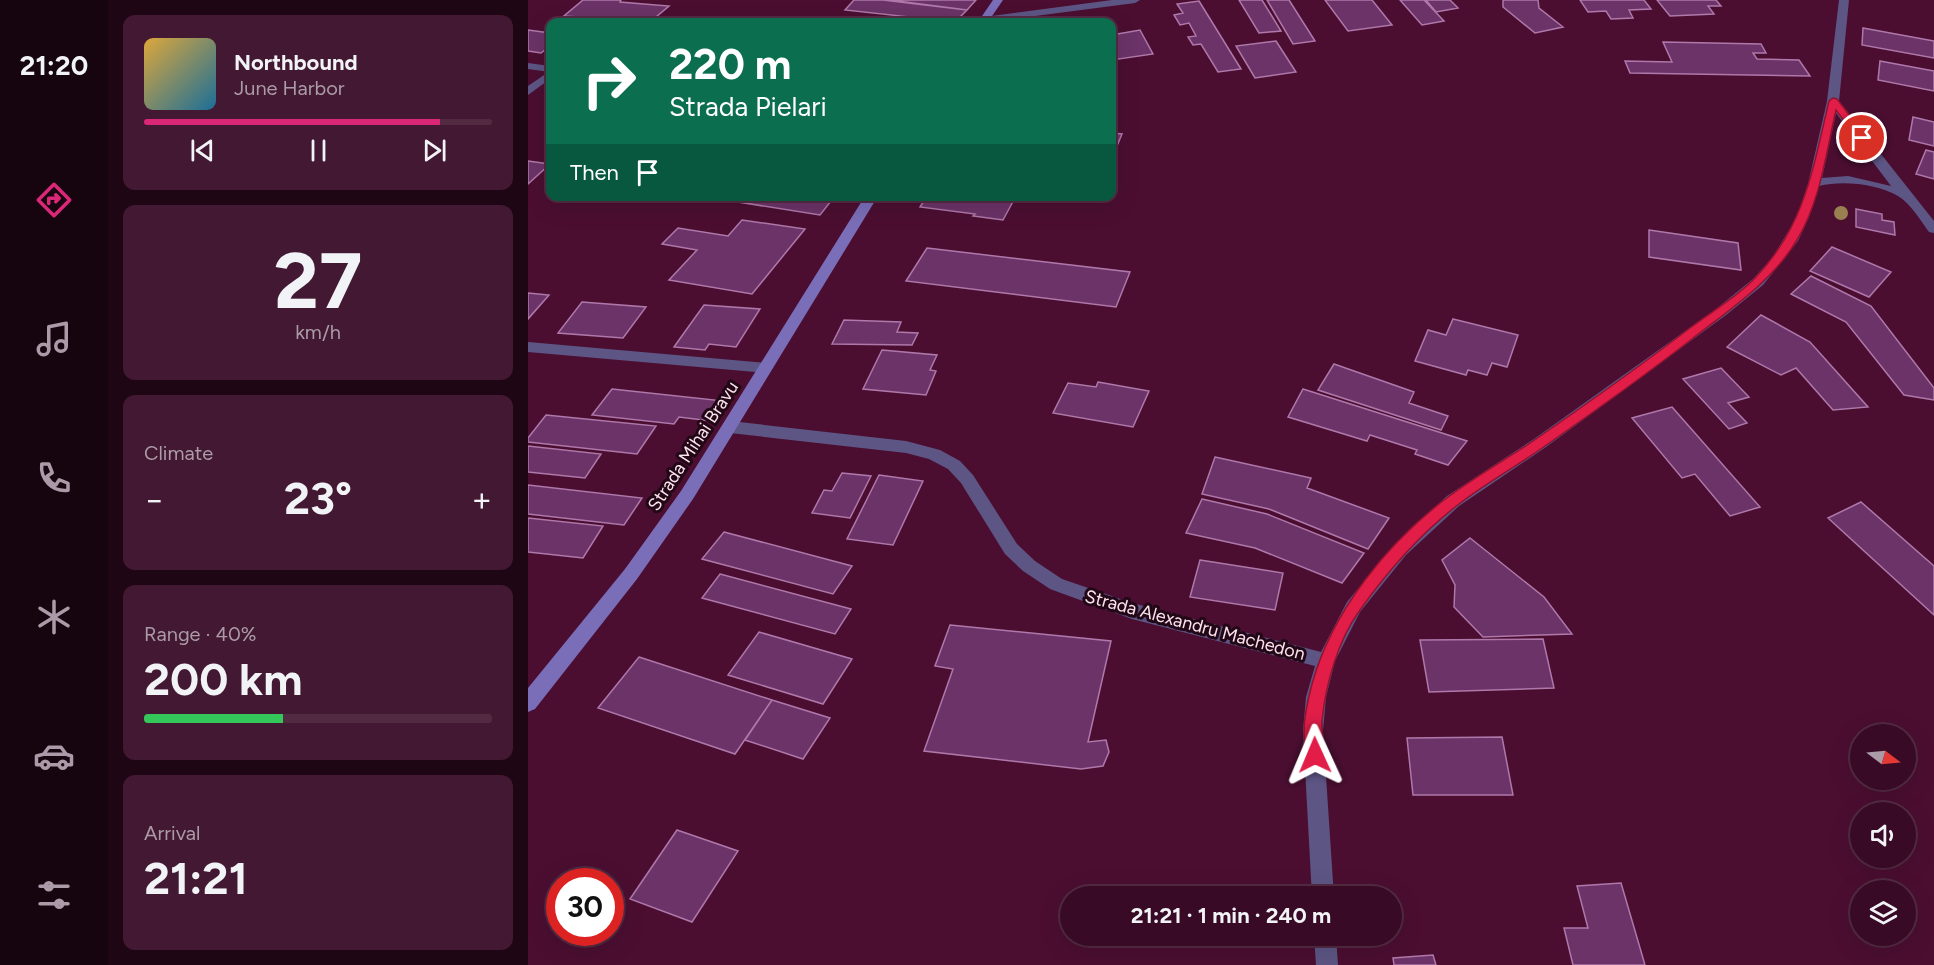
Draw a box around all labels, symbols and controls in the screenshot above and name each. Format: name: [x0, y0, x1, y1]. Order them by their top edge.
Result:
text: 220 m: [669, 39, 791, 90]
icon: right: [570, 42, 648, 120]
text: 21:20: [20, 49, 88, 82]
text: Northbound: [234, 49, 358, 76]
text: June Harbor: [234, 76, 345, 100]
text: Strada Pielari: [669, 90, 827, 123]
pin: [1836, 112, 1887, 163]
icon: arrive: [1845, 121, 1878, 154]
icon: previous: [186, 134, 219, 167]
icon: pause: [302, 134, 335, 167]
icon: next: [418, 134, 451, 167]
icon: arrive: [631, 156, 664, 189]
text: Then: [570, 159, 619, 186]
icon: directions: [33, 179, 75, 221]
text: 27: [274, 234, 362, 328]
icon: music: [33, 318, 75, 360]
text: km/h: [295, 320, 341, 344]
street label: Strada Mihai Bravu: [643, 377, 743, 515]
text: Climate: [144, 441, 213, 465]
icon: phone: [33, 457, 75, 499]
text: 23°: [284, 471, 352, 525]
text: −: [144, 480, 165, 519]
text: +: [471, 480, 492, 519]
street label: Strada Alexandru Machedon: [1082, 585, 1308, 665]
icon: climate: [33, 596, 75, 638]
text: Range · 40%: [144, 622, 256, 646]
text: 200 km: [144, 652, 303, 706]
position arrow: [1283, 723, 1347, 787]
north arrow: [1850, 724, 1916, 790]
map controls: [1850, 724, 1916, 946]
icon: car: [33, 735, 75, 777]
button: sound: [1850, 802, 1916, 868]
text: Arrival: [144, 821, 200, 845]
text: 21:21: [144, 851, 248, 905]
speed limit sign: 30: [546, 868, 624, 946]
icon: filters: [33, 874, 75, 916]
button: layers: [1850, 880, 1916, 946]
text: 21:21 · 1 min · 240 m: [1131, 902, 1331, 929]

